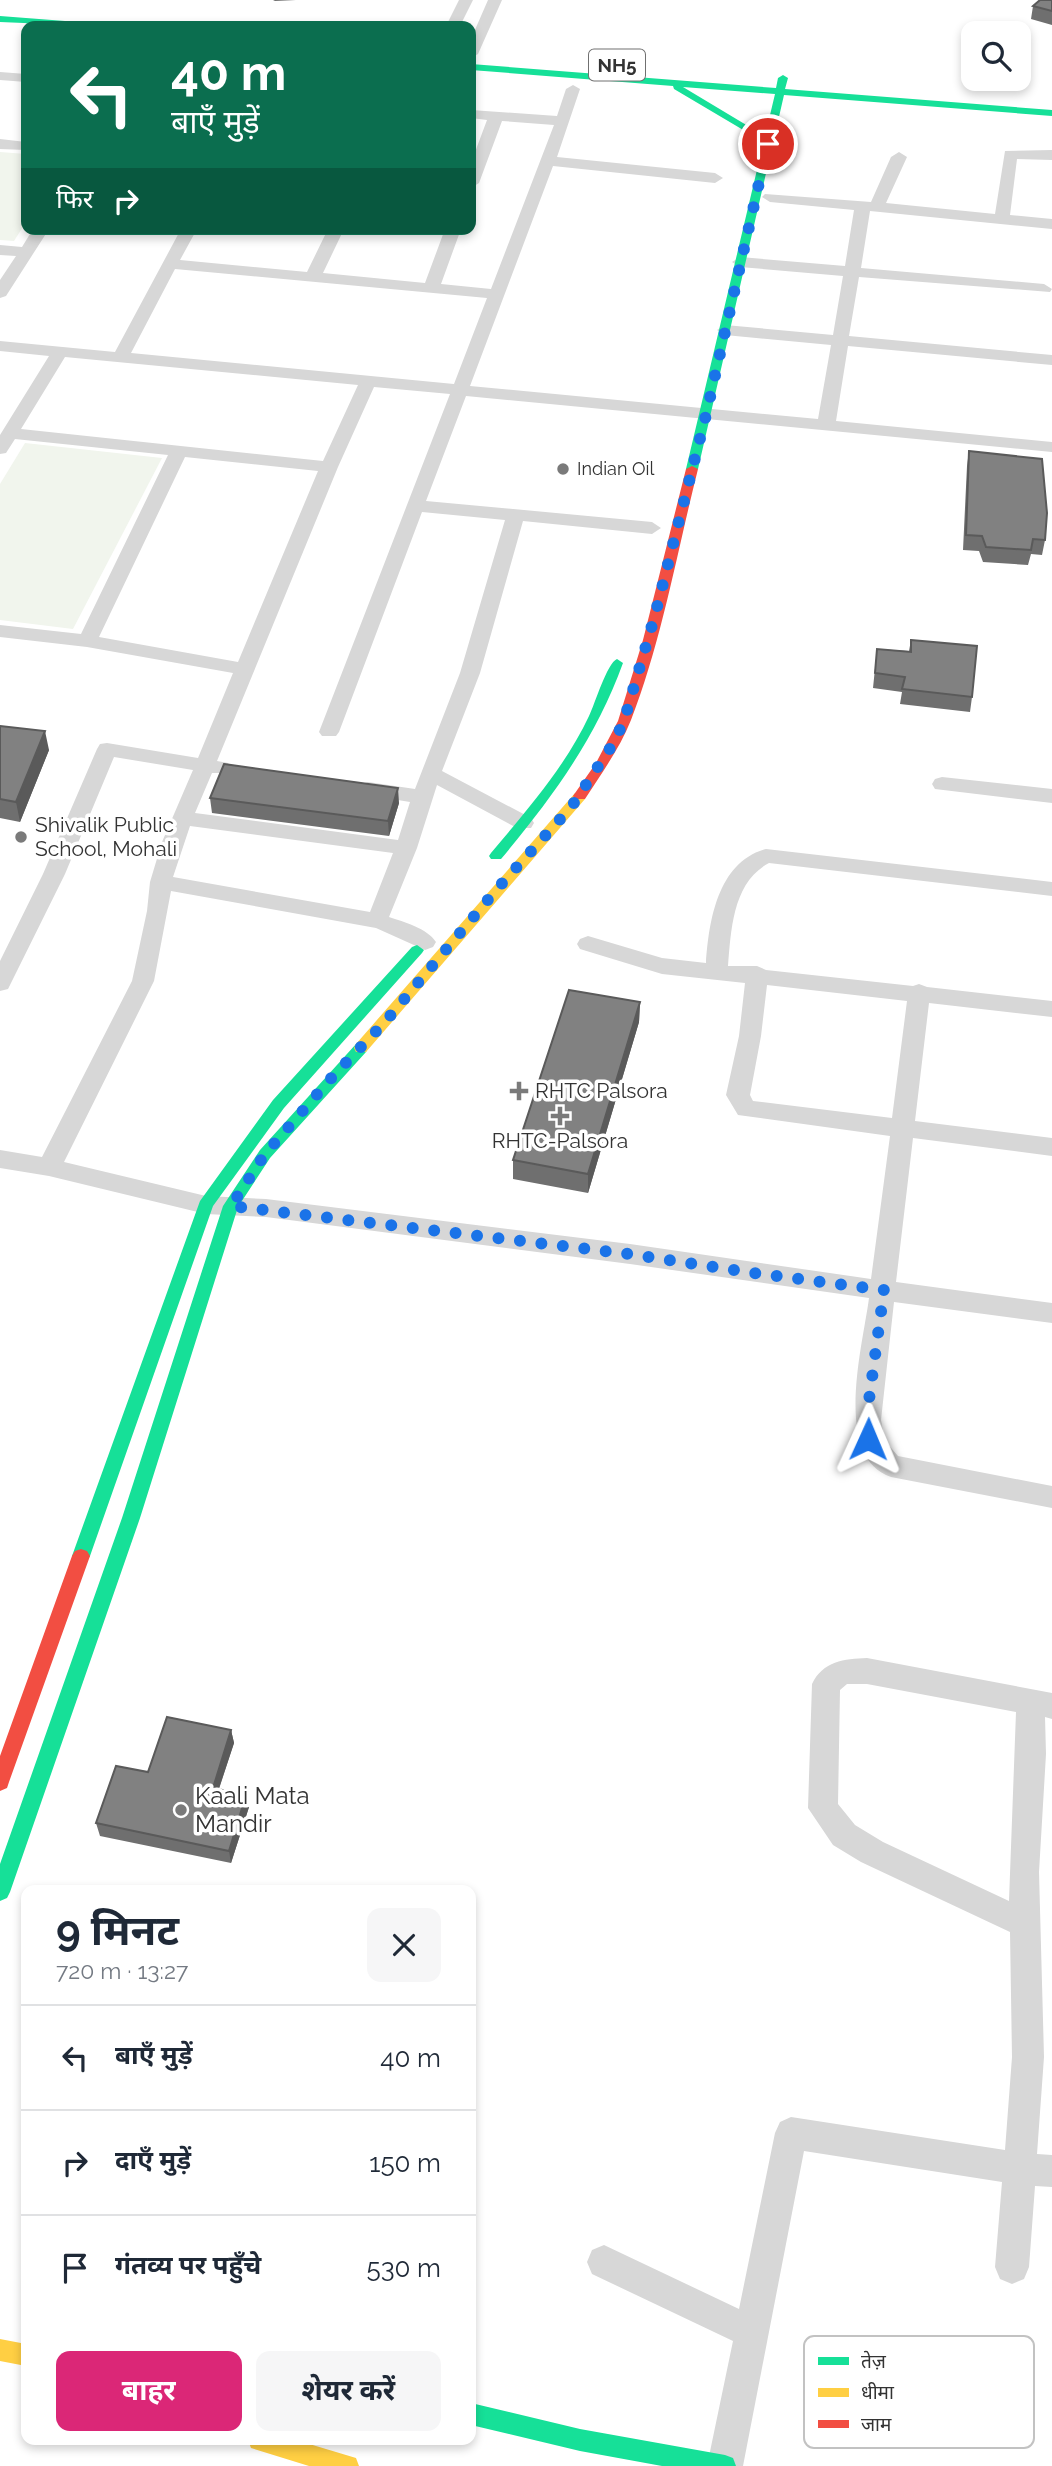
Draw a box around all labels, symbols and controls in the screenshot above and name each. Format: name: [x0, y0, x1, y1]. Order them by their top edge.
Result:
map controls: [961, 21, 1031, 91]
button: search: [961, 21, 1031, 91]
text: 40 m: [171, 44, 286, 101]
icon: left: [56, 49, 147, 140]
road number: NH5: [589, 50, 645, 80]
text: बाएँ मुड़ें: [171, 103, 260, 140]
pin: [738, 114, 798, 174]
icon: arrive: [749, 125, 787, 163]
icon: right: [107, 182, 145, 220]
text: फिर: [56, 184, 93, 214]
place label: Indian Oil: [577, 458, 654, 479]
marker: Indian Oil: [555, 461, 571, 477]
place label: Shivalik Public School, Mohali: [35, 812, 177, 861]
marker: Shivalik Public School, Mohali: [13, 829, 29, 845]
place label: RHTC Palsora: [535, 1078, 668, 1103]
marker: RHTC Palsora: [509, 1081, 529, 1101]
marker: RHTC-Palsora: [550, 1106, 570, 1126]
place label: RHTC-Palsora: [492, 1128, 628, 1153]
position arrow: [831, 1402, 905, 1476]
place label: Kaali Mata Mandir: [195, 1781, 310, 1838]
marker: Kaali Mata Mandir: [173, 1802, 189, 1818]
text: 9 मिनट: [56, 1906, 179, 1955]
button: close: [367, 1908, 441, 1982]
text: 720 m · 13:27: [56, 1957, 188, 1984]
icon: left: [56, 2039, 94, 2077]
text: बाएँ मुड़ें: [115, 2040, 193, 2070]
text: 40 m: [380, 2043, 441, 2073]
icon: right: [56, 2144, 94, 2182]
text: दाएँ मुड़ें: [115, 2145, 191, 2175]
text: 150 m: [369, 2148, 441, 2178]
icon: arrive: [56, 2249, 94, 2287]
text: गंतव्य पर पहुँचे: [115, 2250, 261, 2280]
text: 530 m: [367, 2253, 441, 2283]
legend: [804, 2336, 1034, 2448]
text: तेज़: [861, 2350, 887, 2372]
button: बाहर: [56, 2351, 242, 2431]
button: शेयर करें: [256, 2351, 441, 2431]
text: धीमा: [861, 2381, 895, 2403]
text: जाम: [861, 2413, 892, 2435]

